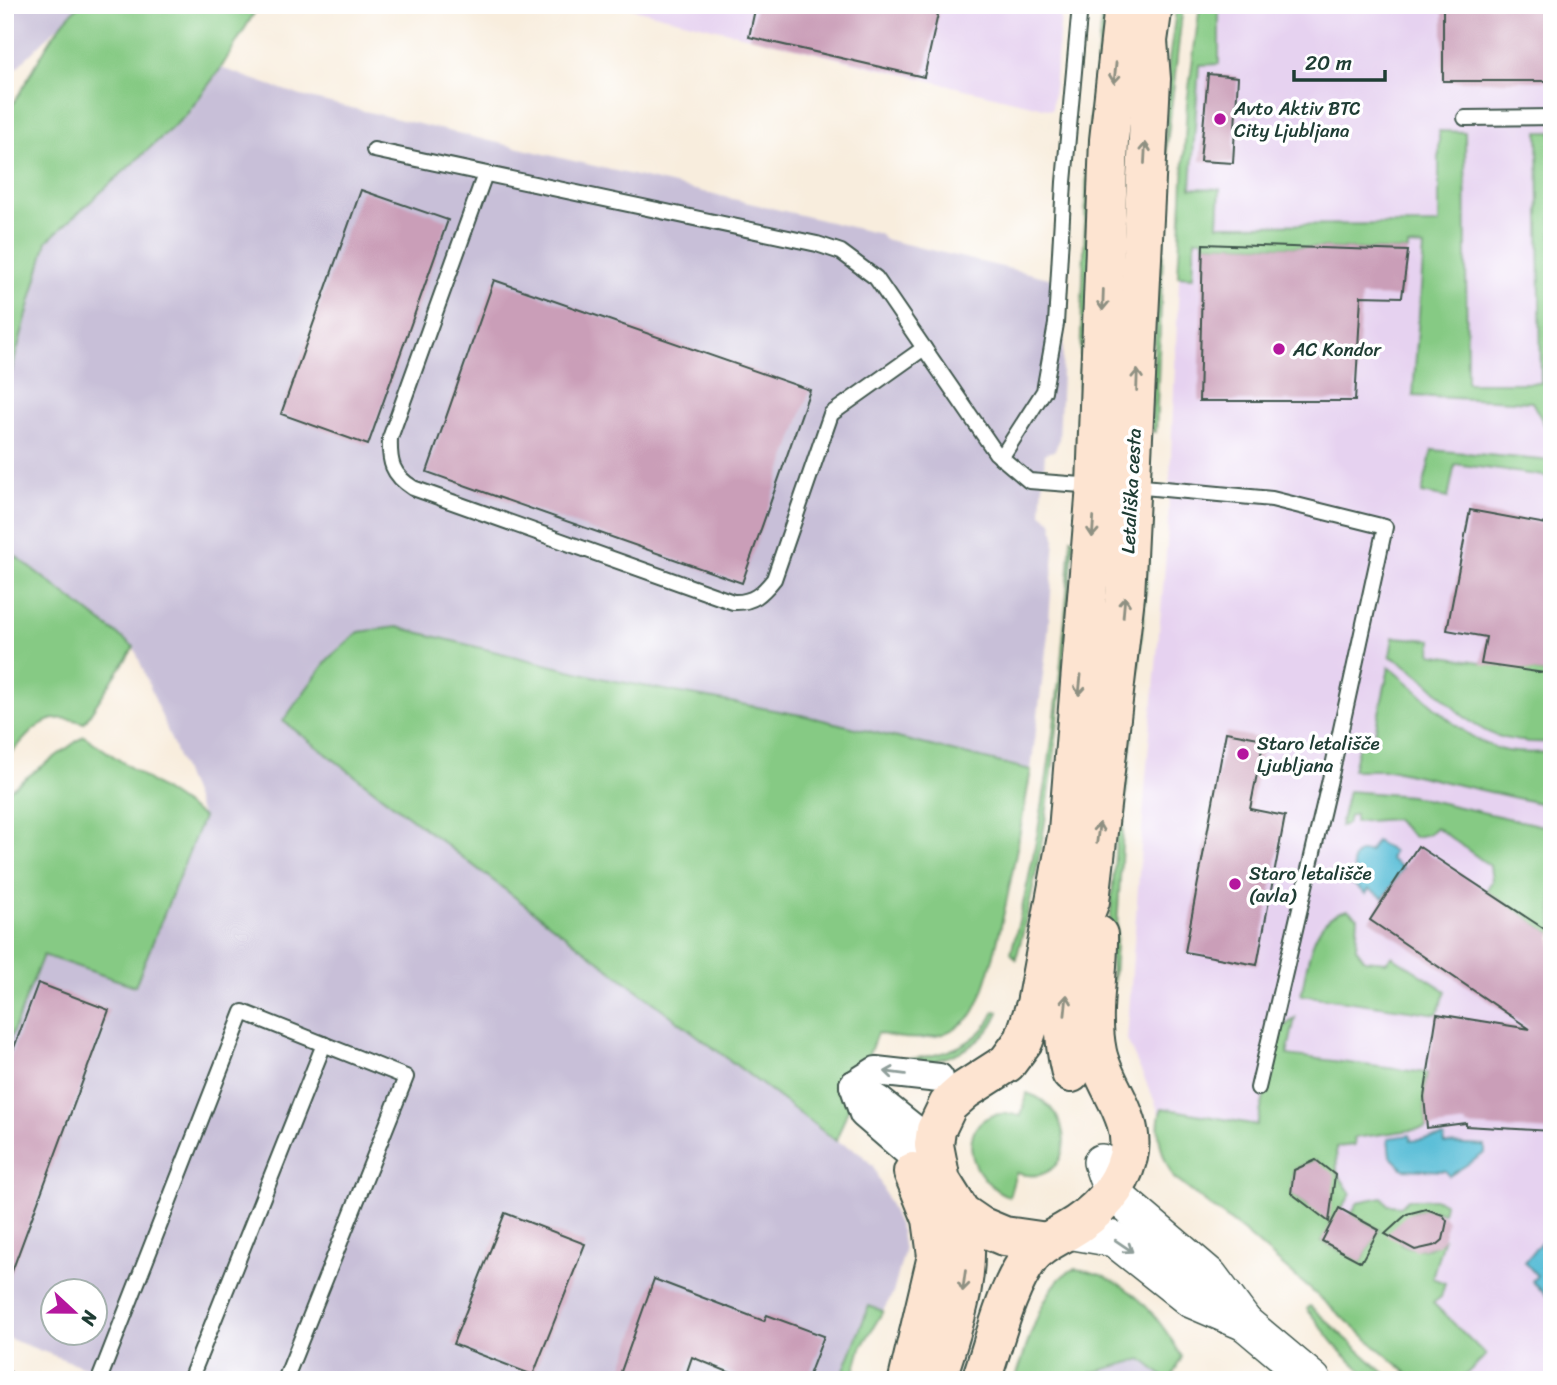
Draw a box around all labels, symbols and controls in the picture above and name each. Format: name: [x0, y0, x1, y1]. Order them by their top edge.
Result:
scale bar: [1294, 38, 1386, 82]
text: 20 m: [1305, 44, 1352, 82]
one-way arrow: [1109, 61, 1122, 84]
place label: Avto Aktiv BTC City Ljubljana: [1233, 92, 1361, 147]
marker: Avto Aktiv BTC City Ljubljana: [1212, 111, 1228, 127]
one-way arrow: [1139, 141, 1152, 164]
one-way arrow: [1096, 288, 1109, 311]
place label: AC Kondor: [1292, 333, 1382, 366]
marker: AC Kondor: [1271, 341, 1287, 357]
one-way arrow: [1130, 369, 1143, 392]
street label: Letališka cesta: [1111, 427, 1151, 555]
one-way arrow: [1086, 516, 1099, 538]
one-way arrow: [1118, 596, 1131, 619]
one-way arrow: [1073, 673, 1086, 696]
place label: Staro letališče Ljubljana: [1257, 727, 1380, 782]
marker: Staro letališče Ljubljana: [1235, 746, 1251, 762]
one-way arrow: [1092, 822, 1105, 845]
place label: Staro letališče (avla): [1249, 857, 1372, 912]
marker: Staro letališče (avla): [1227, 876, 1243, 892]
one-way arrow: [1059, 994, 1072, 1017]
one-way arrow: [884, 1067, 906, 1080]
one-way arrow: [1114, 1239, 1133, 1253]
one-way arrow: [957, 1269, 970, 1291]
north arrow: [38, 1276, 108, 1346]
text: N: [71, 1305, 107, 1331]

